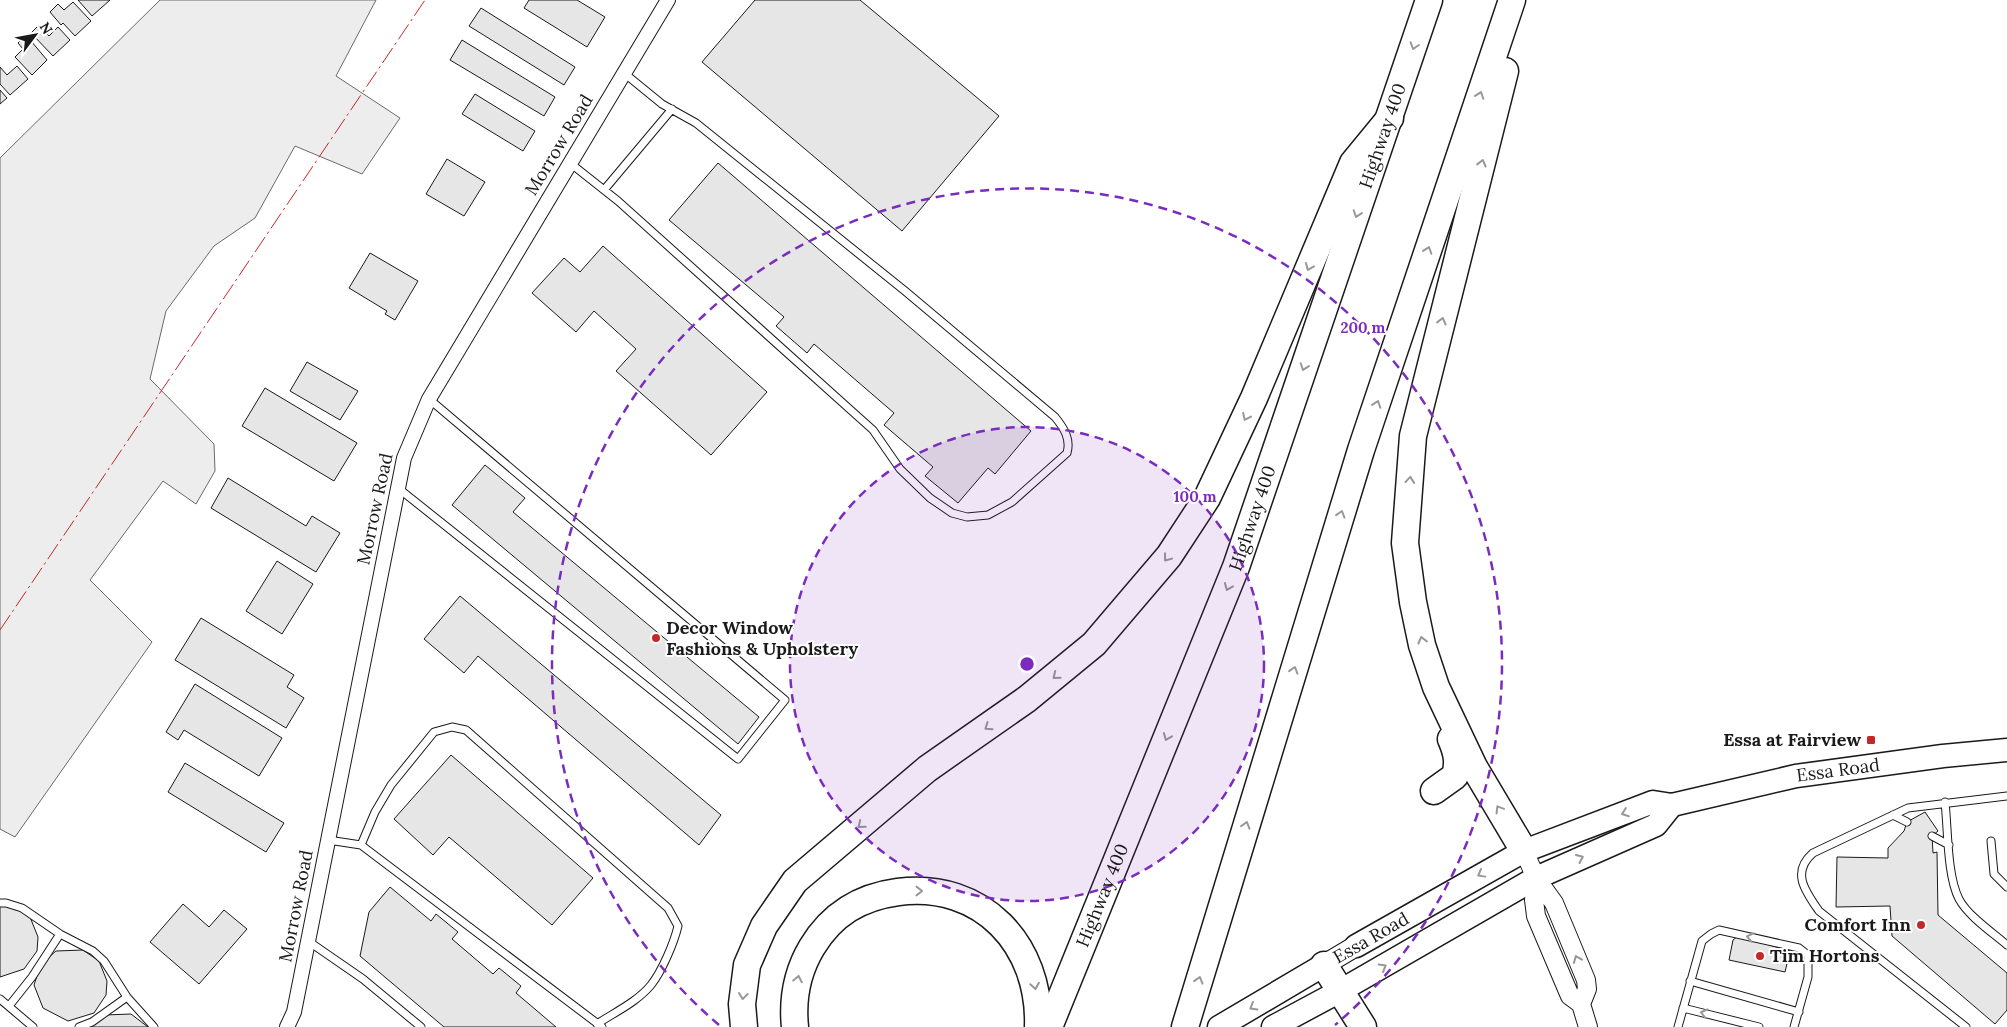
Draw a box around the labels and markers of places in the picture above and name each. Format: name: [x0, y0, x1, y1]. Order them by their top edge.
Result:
place label: Decor Window Fashions & Upholstery: [666, 616, 858, 660]
marker: Decor Window Fashions & Upholstery: [650, 632, 662, 644]
centre of rings: [1018, 655, 1036, 673]
place label: Essa at Fairview: [1723, 728, 1861, 751]
marker: Essa at Fairview: [1865, 734, 1877, 746]
place label: Comfort Inn: [1805, 913, 1912, 936]
marker: Comfort Inn: [1915, 919, 1927, 931]
place label: Tim Hortons: [1770, 944, 1880, 967]
marker: Tim Hortons: [1754, 950, 1766, 962]

